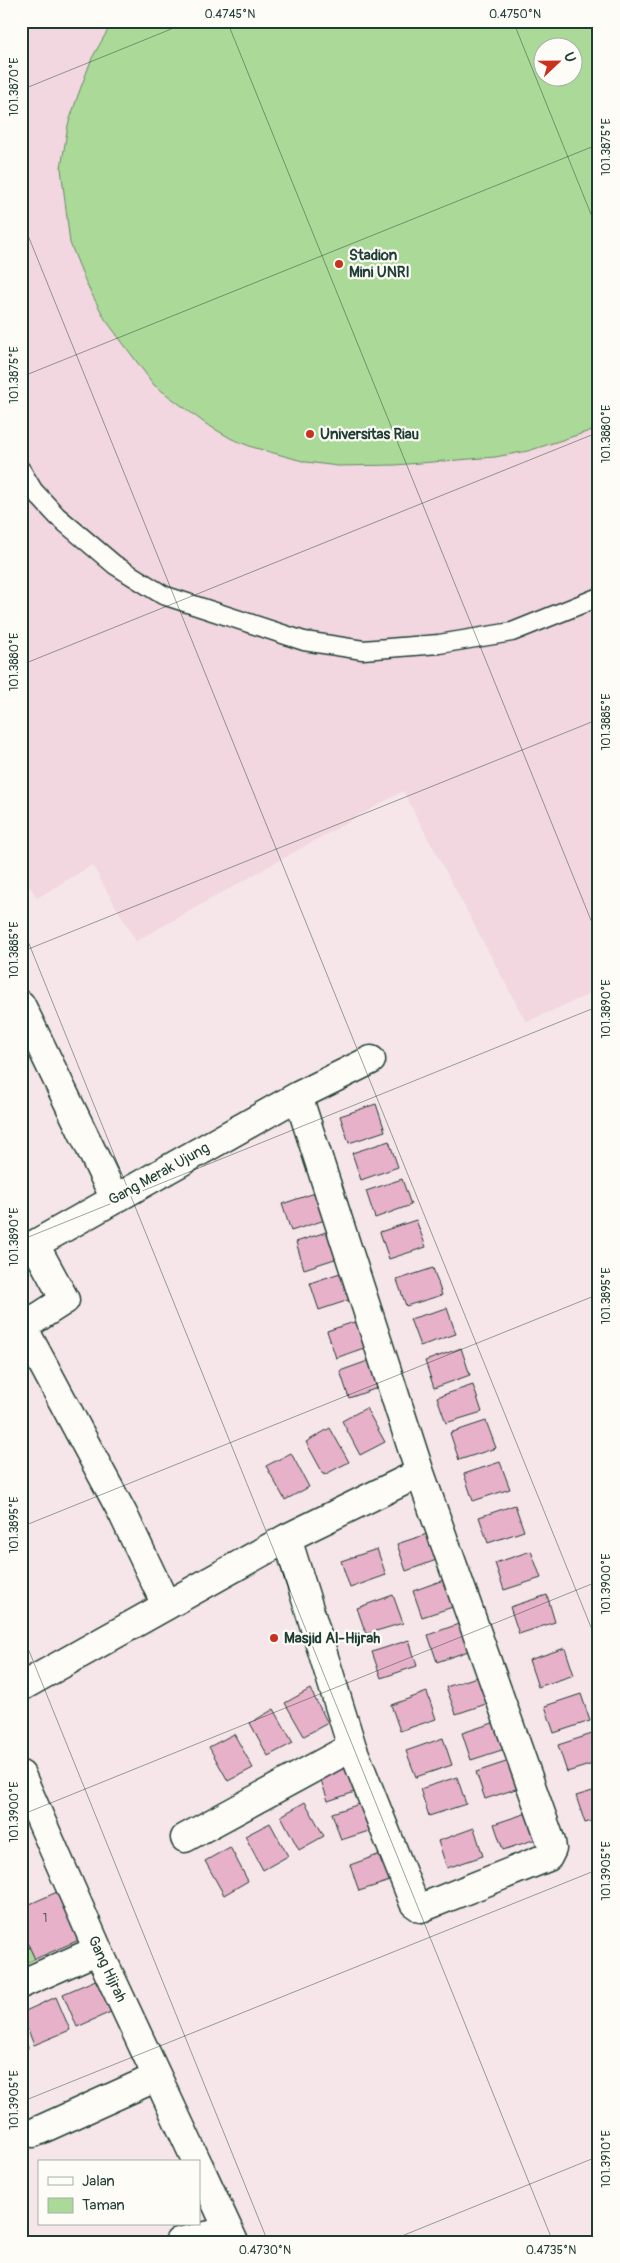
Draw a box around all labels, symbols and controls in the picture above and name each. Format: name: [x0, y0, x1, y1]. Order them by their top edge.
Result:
text: 0.4745°N: [205, 7, 255, 22]
text: 0.4750°N: [489, 7, 541, 22]
north arrow: [532, 38, 582, 88]
text: U: [560, 50, 579, 65]
text: 101.3870°E: [7, 58, 22, 117]
text: 101.3875°E: [599, 118, 614, 176]
place label: Stadion Mini UNRI: [349, 246, 410, 282]
marker: Stadion Mini UNRI: [333, 258, 345, 270]
text: 101.3875°E: [7, 346, 22, 404]
text: 101.3880°E: [599, 405, 614, 463]
place label: Universitas Riau: [320, 425, 419, 444]
marker: Universitas Riau: [304, 428, 316, 440]
text: 101.3880°E: [7, 633, 22, 691]
text: 101.3885°E: [599, 693, 614, 751]
text: 101.3885°E: [7, 921, 22, 979]
text: 101.3890°E: [599, 980, 614, 1038]
street label: Gang Merak Ujung: [105, 1138, 213, 1210]
text: 101.3890°E: [7, 1208, 22, 1266]
text: 101.3895°E: [599, 1267, 614, 1325]
text: 101.3895°E: [7, 1496, 22, 1554]
text: 101.3900°E: [599, 1554, 614, 1614]
place label: Masjid Al-Hijrah: [284, 1629, 380, 1648]
marker: Masjid Al-Hijrah: [268, 1632, 280, 1644]
text: 101.3900°E: [7, 1782, 22, 1842]
text: 101.3905°E: [599, 1841, 614, 1901]
house number: 1: [43, 1911, 47, 1926]
street label: Gang Hijrah: [83, 1933, 131, 2005]
text: 101.3905°E: [7, 2070, 22, 2130]
text: 101.3910°E: [599, 2130, 614, 2188]
legend: [38, 2160, 200, 2226]
text: Jalan: [82, 2172, 115, 2191]
text: Taman: [82, 2196, 125, 2215]
text: 0.4730°N: [239, 2243, 291, 2258]
text: 0.4735°N: [526, 2243, 576, 2258]

